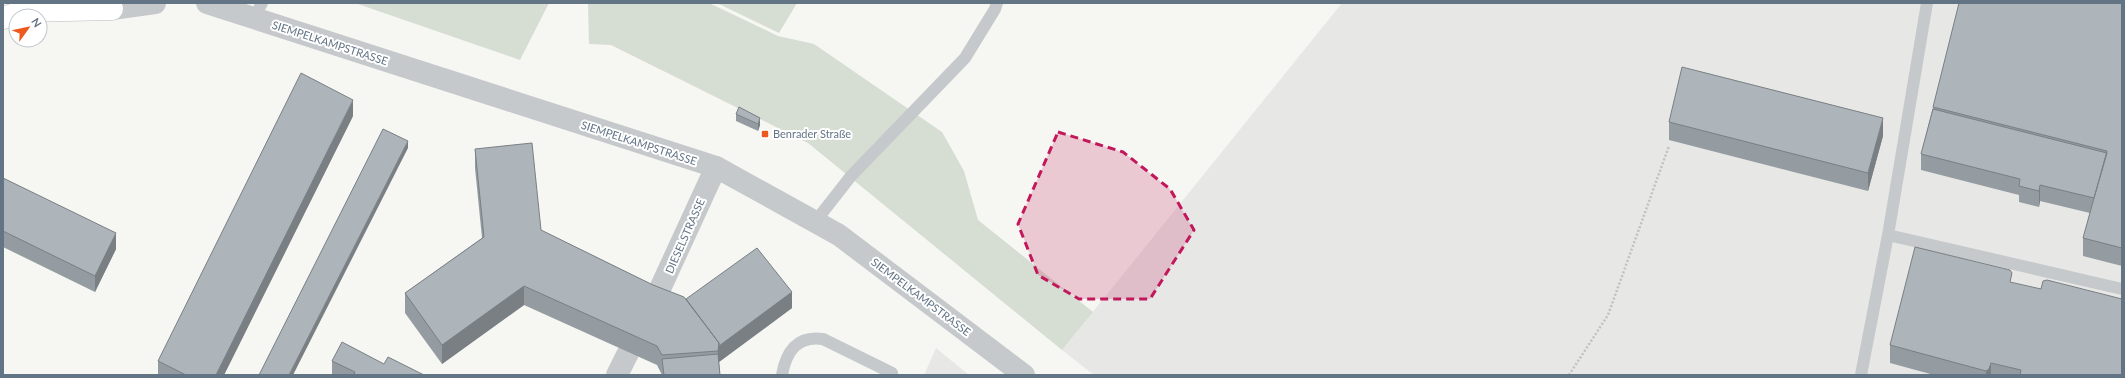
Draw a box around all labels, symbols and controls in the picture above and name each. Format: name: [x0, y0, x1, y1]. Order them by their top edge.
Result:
north arrow: [8, 8, 48, 48]
text: N: [29, 15, 45, 29]
street label: SIEMPELKAMPSTRASSE: [271, 18, 390, 67]
street label: SIEMPELKAMPSTRASSE: [580, 118, 699, 167]
place label: Benrader Straße: [773, 127, 851, 140]
marker: Benrader Straße: [760, 129, 770, 139]
street label: DIESELSTRASSE: [662, 196, 707, 275]
street label: SIEMPELKAMPSTRASSE: [869, 255, 973, 338]

